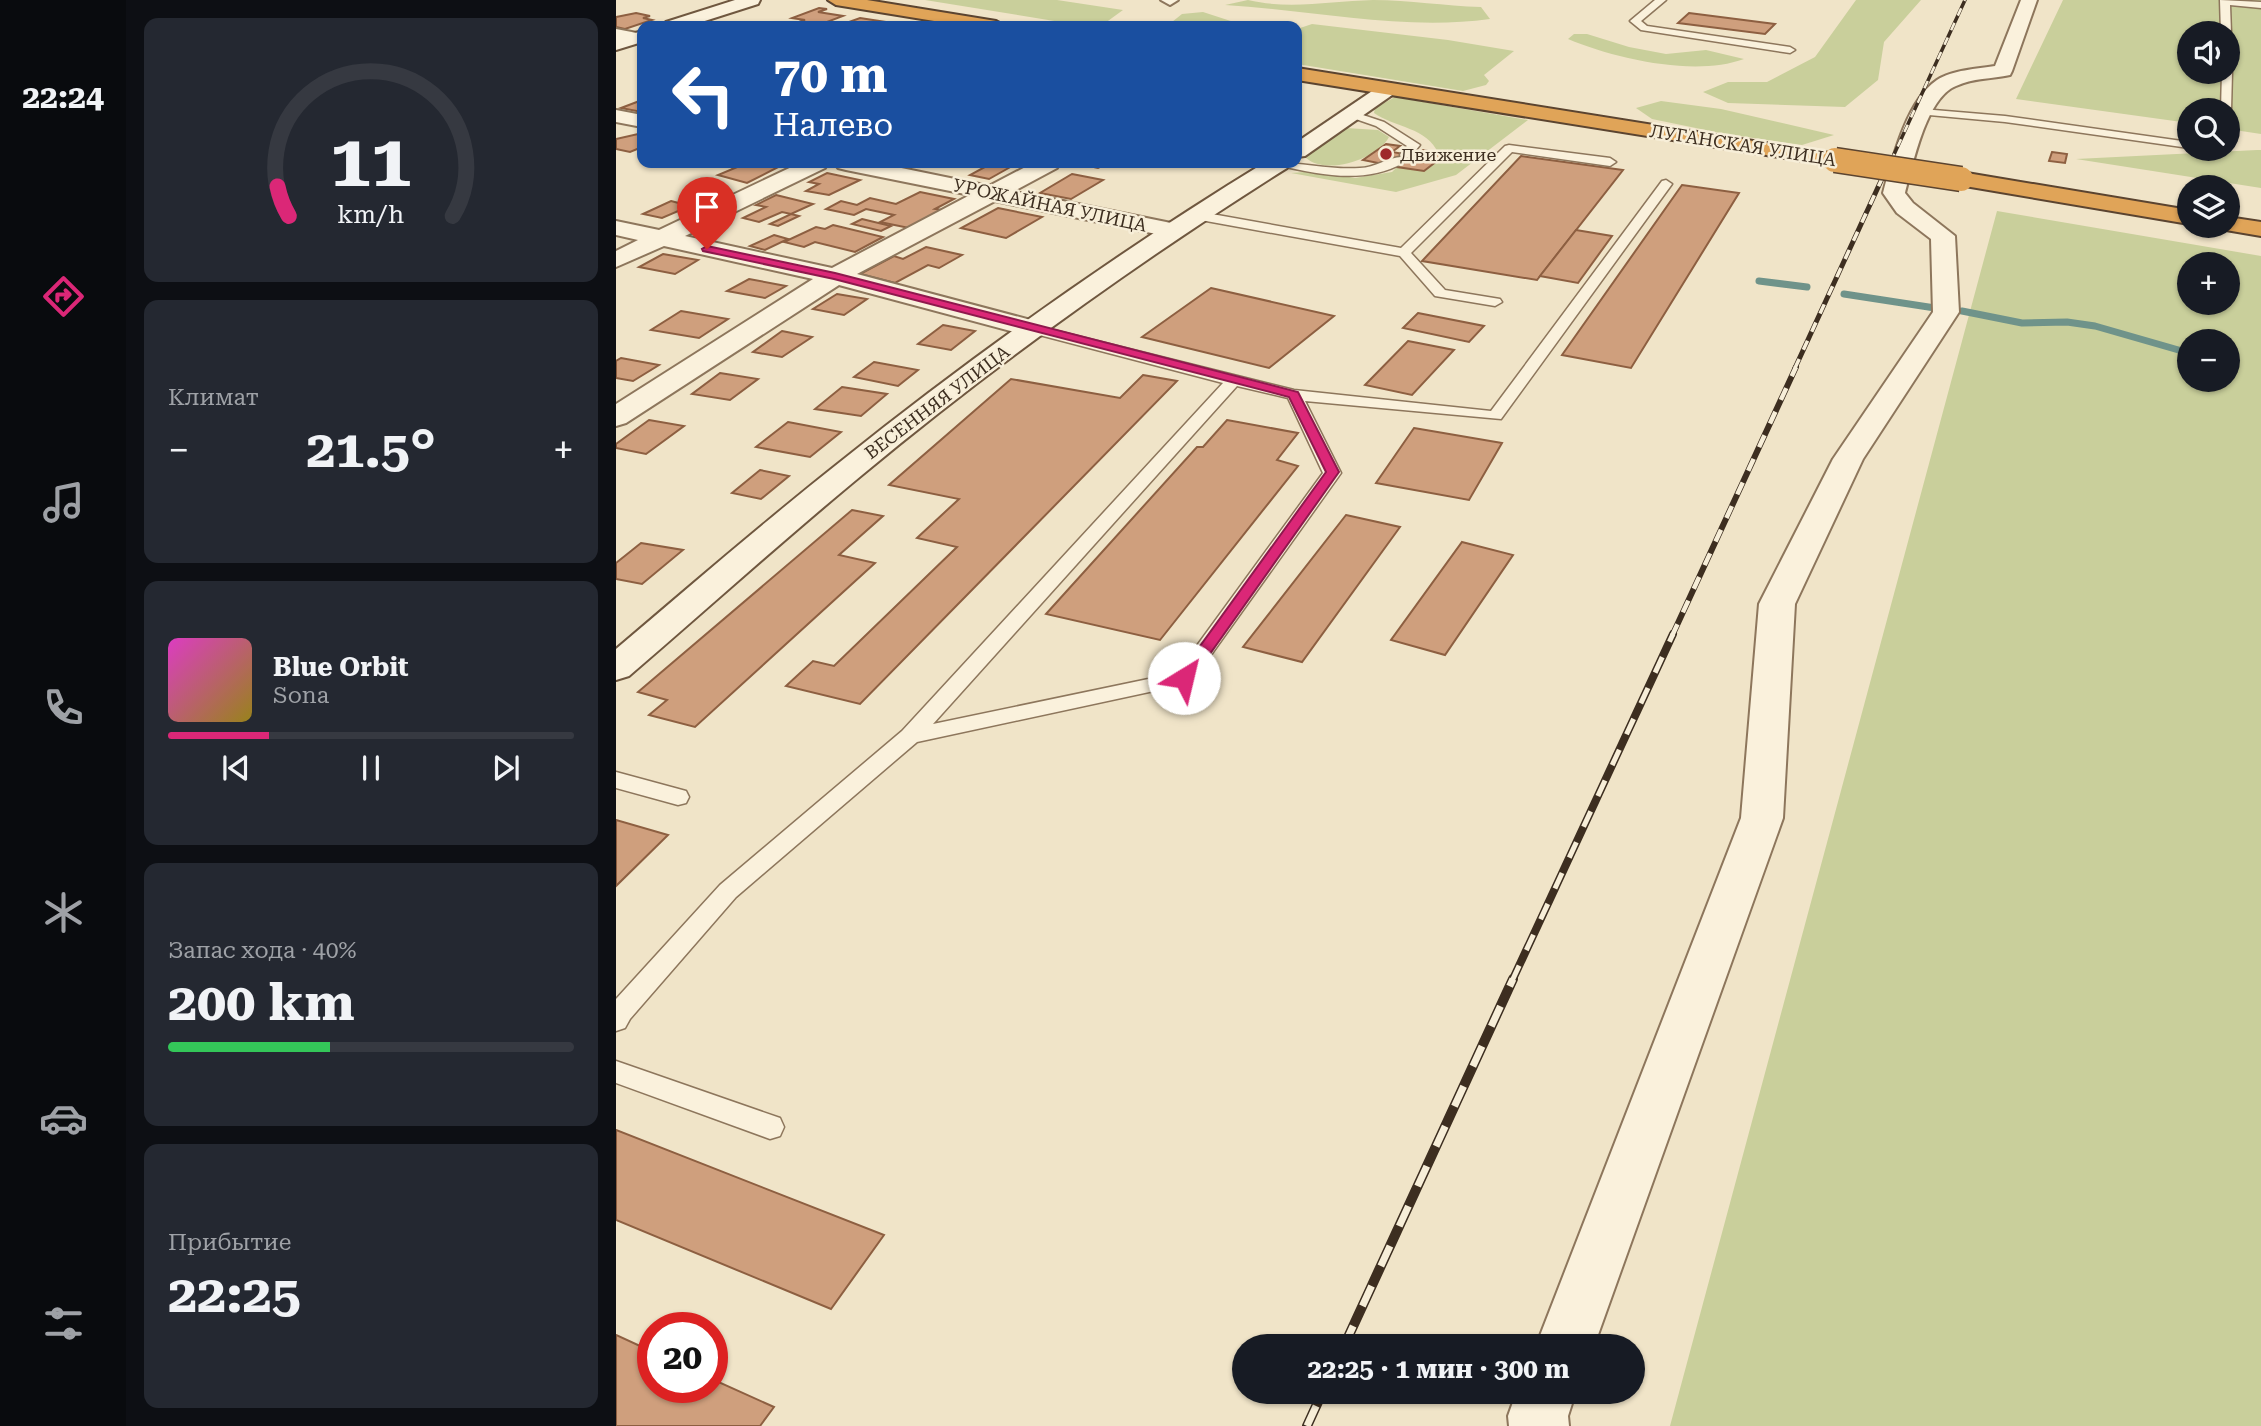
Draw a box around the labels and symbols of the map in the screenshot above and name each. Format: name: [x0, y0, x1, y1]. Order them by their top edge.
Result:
street label: ЛУГАНСКАЯ УЛИЦА: [1648, 120, 1838, 170]
place label: Движение: [1400, 144, 1496, 165]
marker: Движение: [1378, 146, 1394, 162]
street label: УРОЖАЙНАЯ УЛИЦА: [951, 174, 1149, 236]
pin: [677, 177, 737, 249]
street label: ВЕСЕННЯЯ УЛИЦА: [861, 341, 1014, 463]
position arrow: [1147, 641, 1221, 715]
speed limit sign: 20: [637, 1312, 728, 1403]

